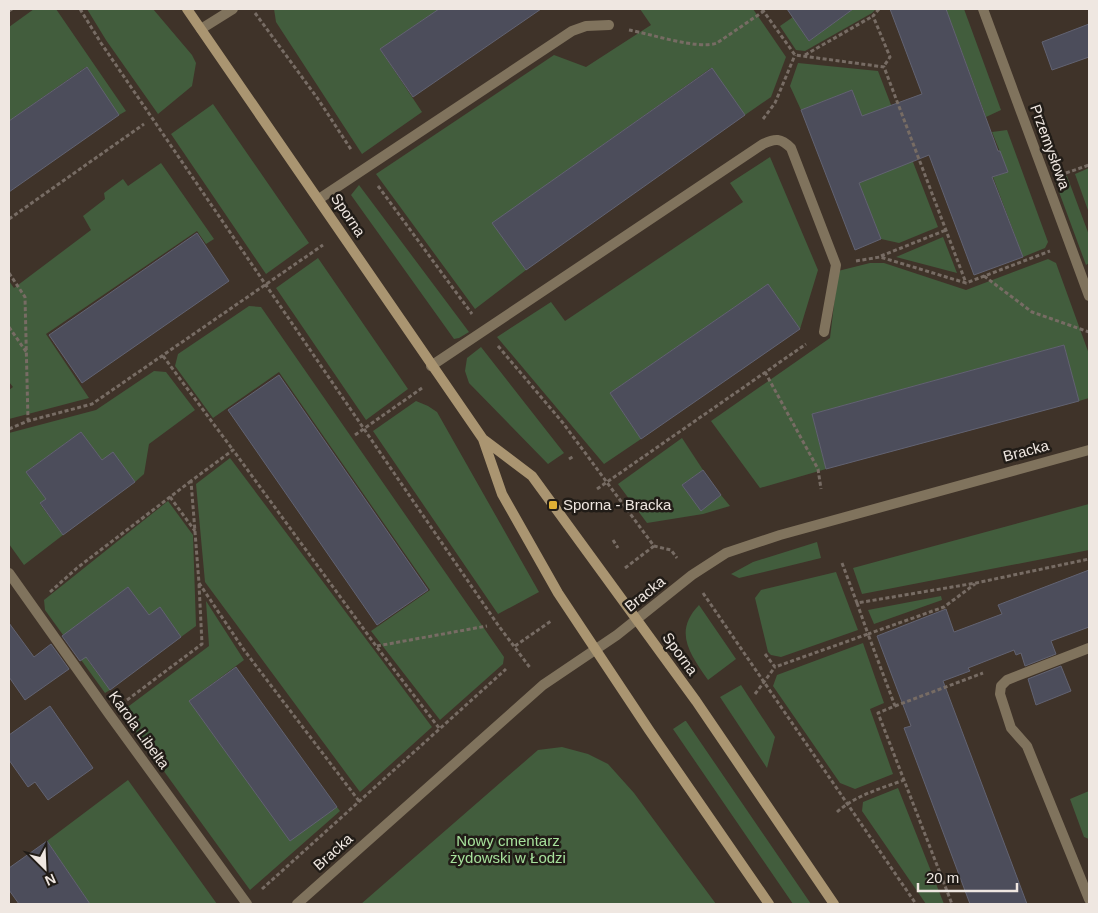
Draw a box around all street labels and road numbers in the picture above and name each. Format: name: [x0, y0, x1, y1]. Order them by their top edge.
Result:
street label: Przemysłowa: [1027, 102, 1074, 192]
street label: Sporna: [328, 190, 369, 240]
street label: Bracka: [1001, 436, 1051, 465]
street label: Bracka: [621, 572, 669, 615]
street label: Sporna: [659, 629, 702, 679]
street label: Karola Libelta: [106, 688, 174, 772]
street label: Bracka: [310, 829, 356, 874]

